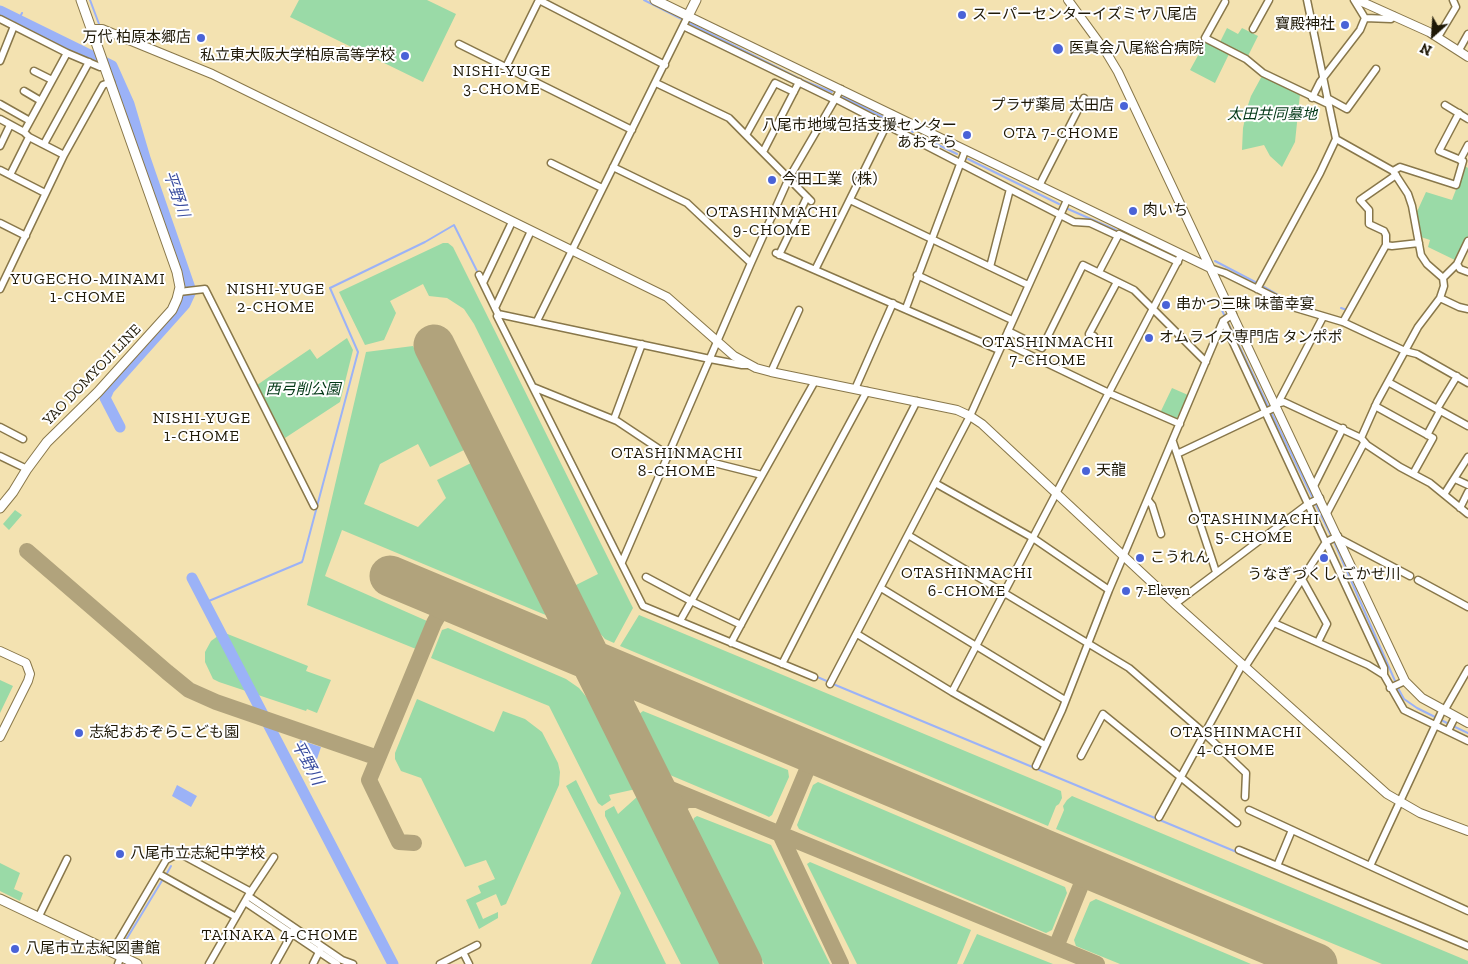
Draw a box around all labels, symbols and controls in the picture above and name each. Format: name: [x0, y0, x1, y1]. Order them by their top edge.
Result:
place label: スーパーセンターイズミヤ八尾店: [972, 6, 1197, 24]
marker: スーパーセンターイズミヤ八尾店: [956, 9, 968, 21]
north arrow: [1408, 10, 1458, 60]
place label: 寶殿神社: [1275, 16, 1335, 34]
marker: 寶殿神社: [1339, 19, 1351, 31]
place label: 万代 柏原本郷店: [83, 29, 191, 47]
marker: 万代 柏原本郷店: [195, 32, 207, 44]
text: N: [1418, 39, 1435, 59]
place label: 医真会八尾総合病院: [1069, 40, 1204, 58]
marker: 医真会八尾総合病院: [1051, 42, 1065, 56]
place label: 私立東大阪大学柏原高等学校: [200, 47, 395, 65]
marker: 私立東大阪大学柏原高等学校: [399, 50, 411, 62]
district label: NISHI-YUGE 3-CHOME: [452, 61, 552, 99]
place label: プラザ薬局 太田店: [991, 97, 1114, 115]
marker: プラザ薬局 太田店: [1118, 100, 1130, 112]
park label: 太田共同墓地: [1227, 106, 1317, 124]
place label: 八尾市地域包括支援センター あおぞら: [762, 117, 957, 152]
district label: OTA 7-CHOME: [1002, 123, 1120, 143]
marker: 八尾市地域包括支援センター あおぞら: [961, 129, 973, 141]
water label: 平野川: [159, 168, 193, 220]
place label: 今田工業（株）: [782, 171, 887, 189]
marker: 今田工業（株）: [766, 174, 778, 186]
district label: OTASHINMACHI 9-CHOME: [704, 202, 840, 240]
place label: 肉いち: [1143, 202, 1188, 220]
marker: 肉いち: [1127, 205, 1139, 217]
district label: YUGECHO-MINAMI 1-CHOME: [9, 269, 167, 307]
district label: NISHI-YUGE 2-CHOME: [226, 279, 326, 317]
place label: 串かつ三昧 味蕾幸宴: [1176, 296, 1314, 314]
marker: 串かつ三昧 味蕾幸宴: [1160, 299, 1172, 311]
street label: YAO DOMYOJI LINE: [39, 321, 145, 429]
place label: オムライス専門店 タンポポ: [1159, 329, 1342, 347]
district label: OTASHINMACHI 7-CHOME: [980, 332, 1116, 370]
marker: オムライス専門店 タンポポ: [1143, 332, 1155, 344]
park label: 西弓削公園: [266, 381, 340, 399]
district label: NISHI-YUGE 1-CHOME: [152, 408, 252, 446]
district label: OTASHINMACHI 8-CHOME: [609, 443, 745, 481]
place label: 天龍: [1096, 462, 1126, 480]
marker: 天龍: [1080, 465, 1092, 477]
district label: OTASHINMACHI 5-CHOME: [1186, 509, 1322, 547]
place label: こうれん: [1150, 549, 1210, 567]
marker: こうれん: [1134, 552, 1146, 564]
marker: うなぎづくし ごかせ川: [1318, 552, 1330, 564]
district label: OTASHINMACHI 6-CHOME: [899, 563, 1035, 601]
place label: うなぎづくし ごかせ川: [1247, 566, 1401, 584]
place label: 7-Eleven: [1136, 582, 1190, 600]
marker: 7-Eleven: [1120, 585, 1132, 597]
district label: OTASHINMACHI 4-CHOME: [1168, 722, 1304, 760]
place label: 志紀おおぞらこども園: [89, 724, 239, 742]
marker: 志紀おおぞらこども園: [73, 727, 85, 739]
water label: 平野川: [287, 737, 327, 789]
place label: 八尾市立志紀中学校: [130, 845, 265, 863]
marker: 八尾市立志紀中学校: [114, 848, 126, 860]
district label: TAINAKA 4-CHOME: [200, 925, 360, 945]
place label: 八尾市立志紀図書館: [25, 940, 160, 958]
marker: 八尾市立志紀図書館: [9, 943, 21, 955]

